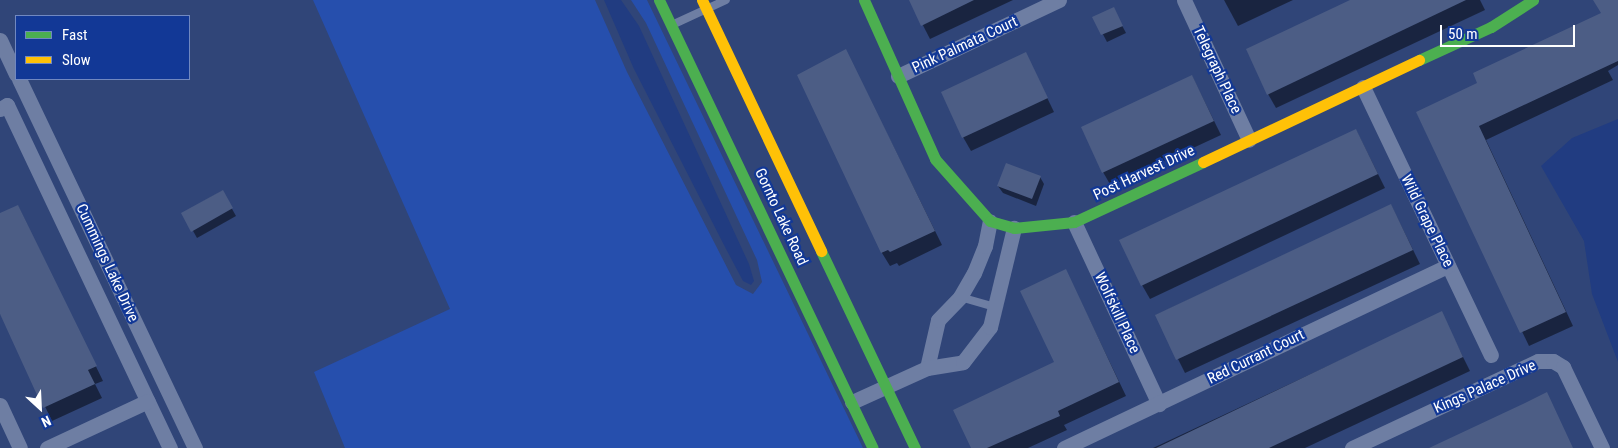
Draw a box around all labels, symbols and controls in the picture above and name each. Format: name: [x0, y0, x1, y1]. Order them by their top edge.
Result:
street label: Pink Palmata Court: [909, 13, 1021, 77]
legend: [15, 15, 190, 80]
scale bar: [1443, 15, 1578, 47]
street label: Telegraph Place: [1189, 23, 1245, 117]
text: 50 m: [1448, 25, 1478, 43]
text: Fast: [62, 26, 87, 44]
text: Slow: [62, 51, 91, 69]
street label: Post Harvest Drive: [1091, 142, 1197, 204]
street label: Gornto Lake Road: [751, 166, 811, 268]
street label: Wild Grape Place: [1397, 172, 1457, 270]
street label: Cummings Lake Drive: [72, 201, 142, 325]
street label: Wolfskill Place: [1090, 270, 1144, 356]
street label: Red Currant Court: [1205, 326, 1307, 388]
street label: Kings Palace Drive: [1431, 356, 1539, 418]
north arrow: [15, 383, 65, 433]
text: N: [39, 413, 54, 431]

